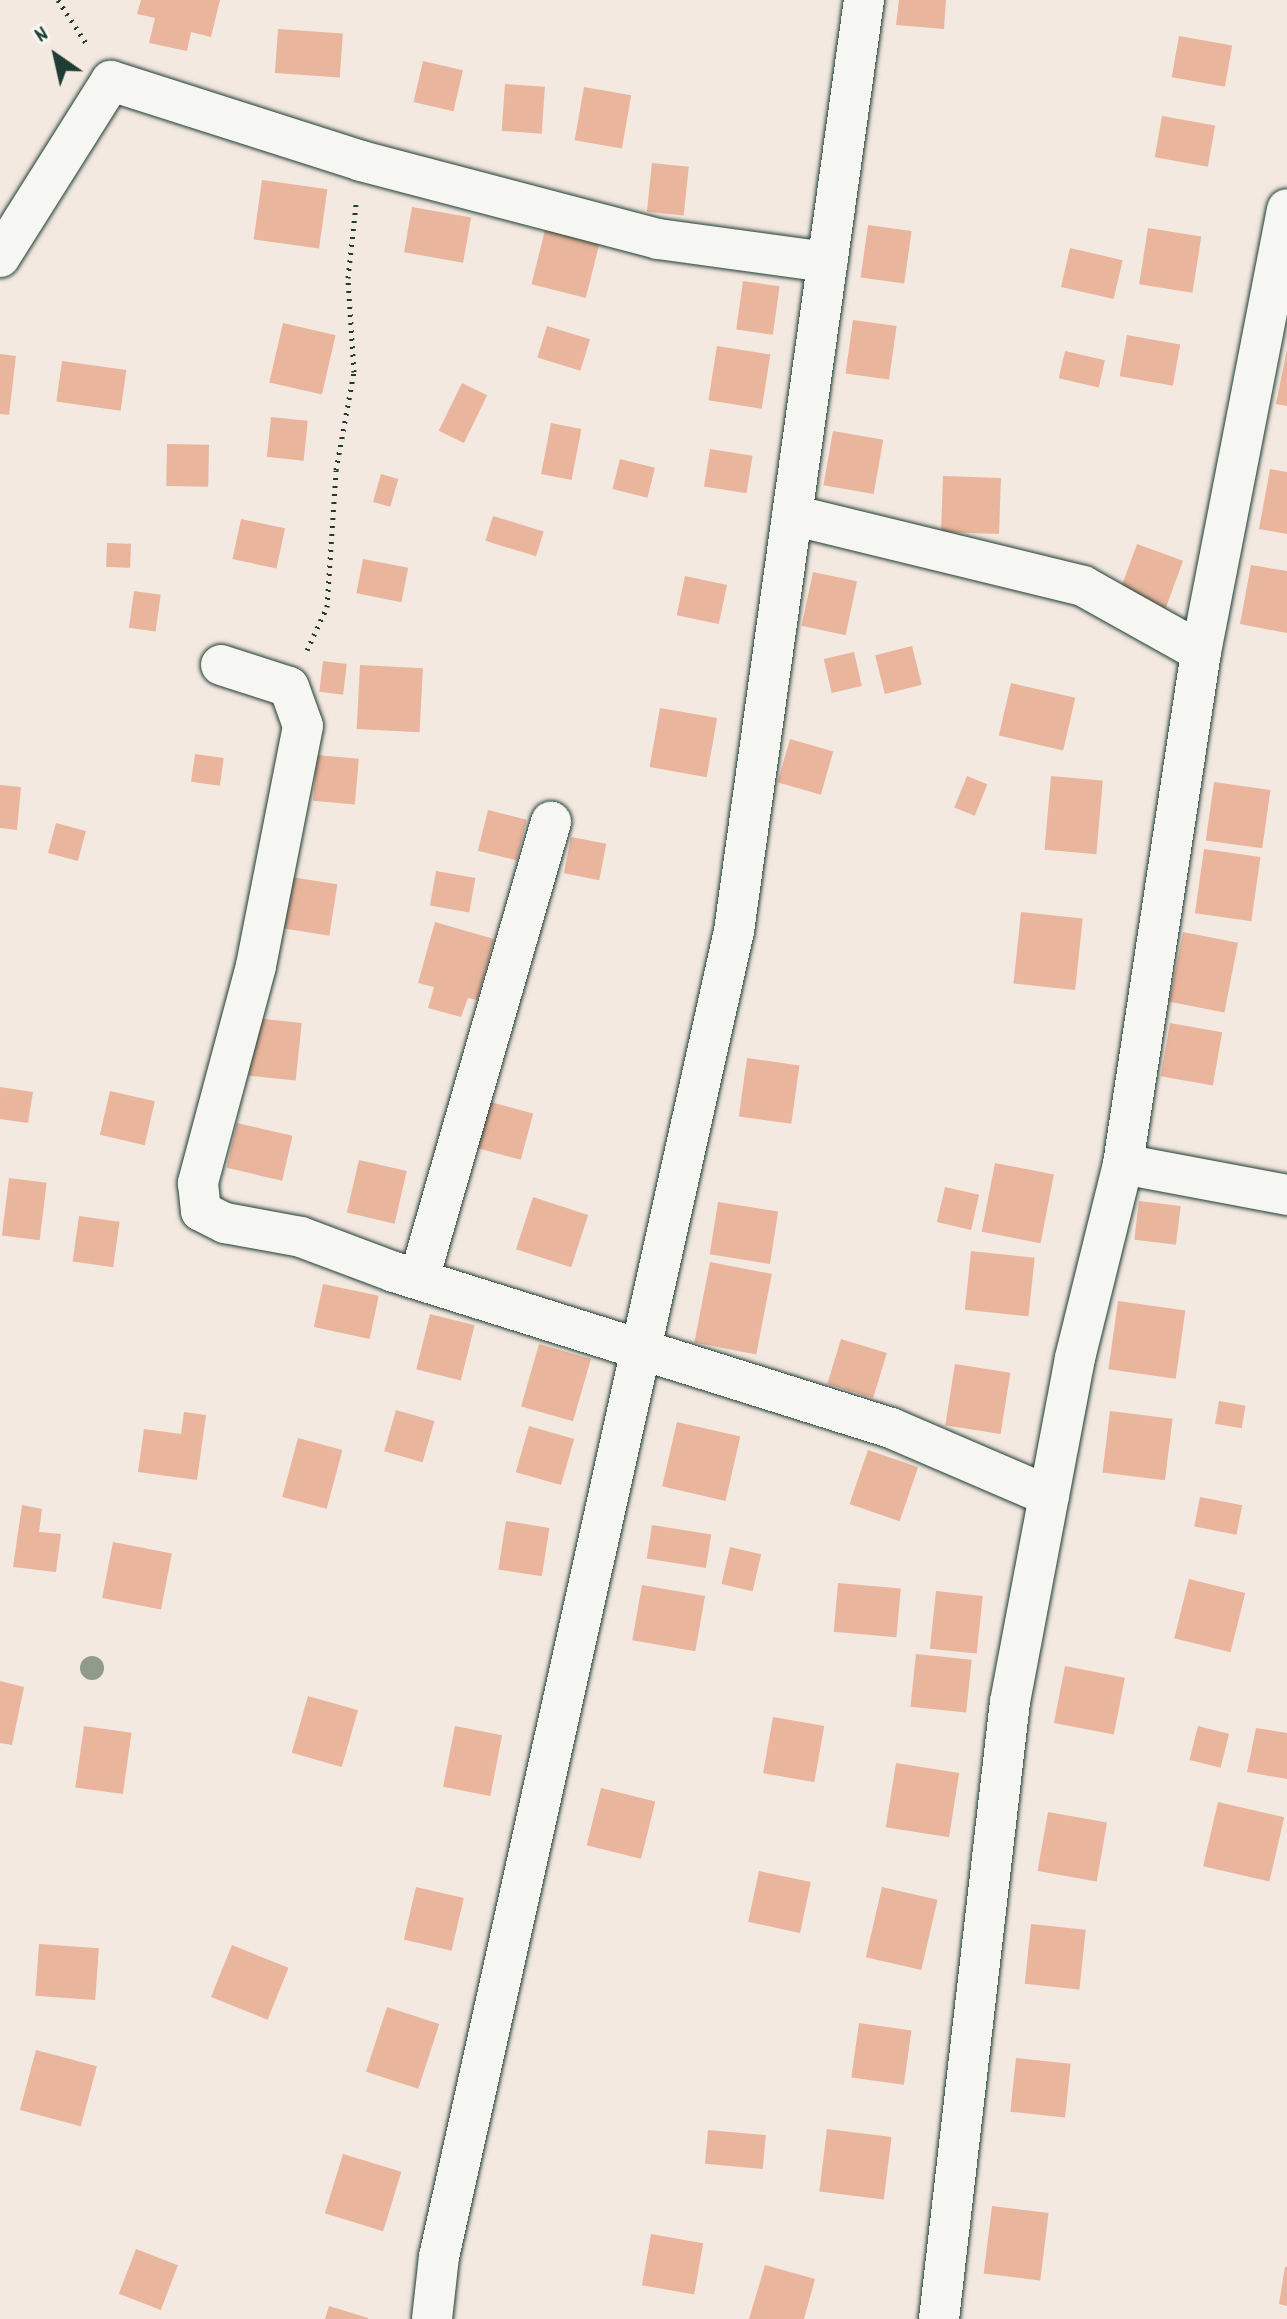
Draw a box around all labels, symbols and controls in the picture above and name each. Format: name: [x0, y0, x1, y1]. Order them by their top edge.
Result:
north arrow: [16, 16, 96, 96]
text: N: [29, 20, 55, 52]

